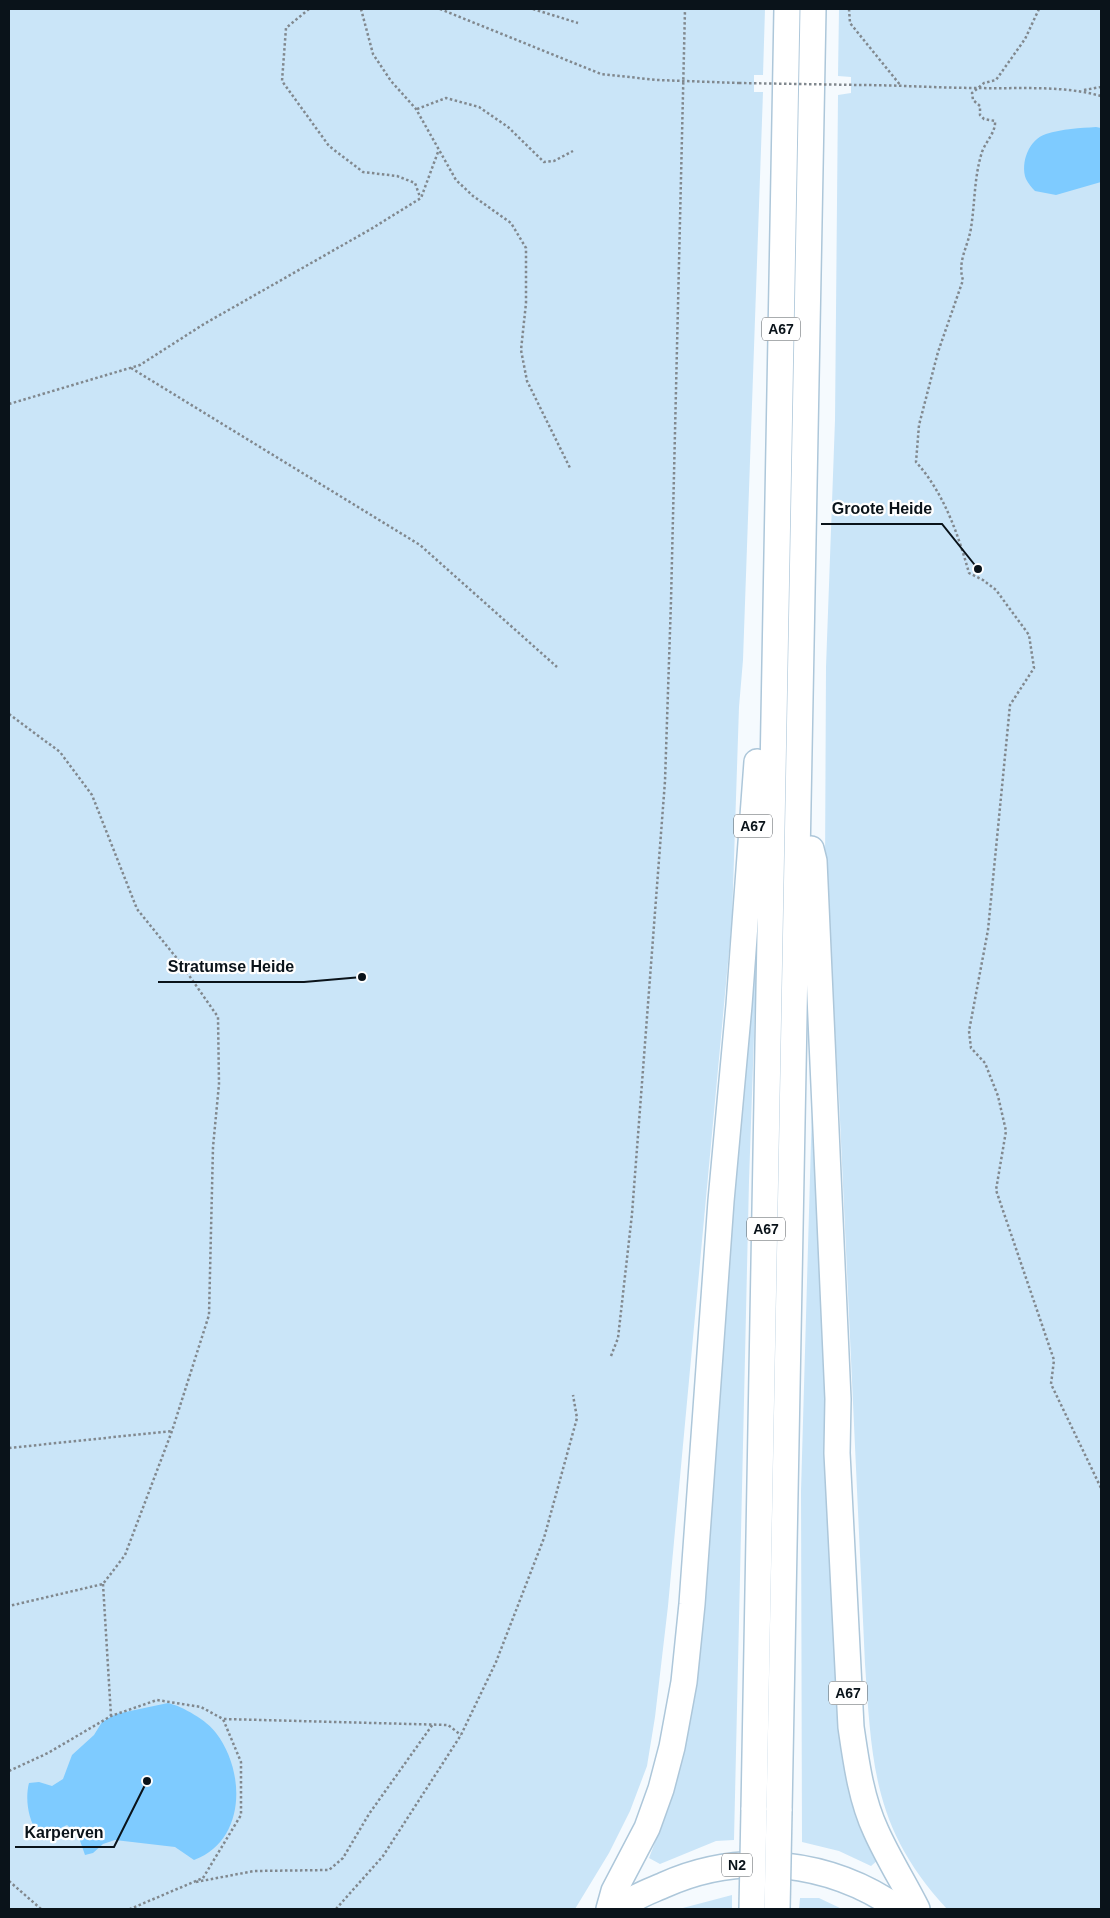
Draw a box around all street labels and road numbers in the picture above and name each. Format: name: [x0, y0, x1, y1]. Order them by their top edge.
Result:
road number: A67: [762, 318, 800, 340]
road number: A67: [734, 814, 772, 838]
road number: A67: [747, 1218, 785, 1240]
road number: A67: [829, 1682, 867, 1705]
road number: N2: [722, 1854, 752, 1876]

